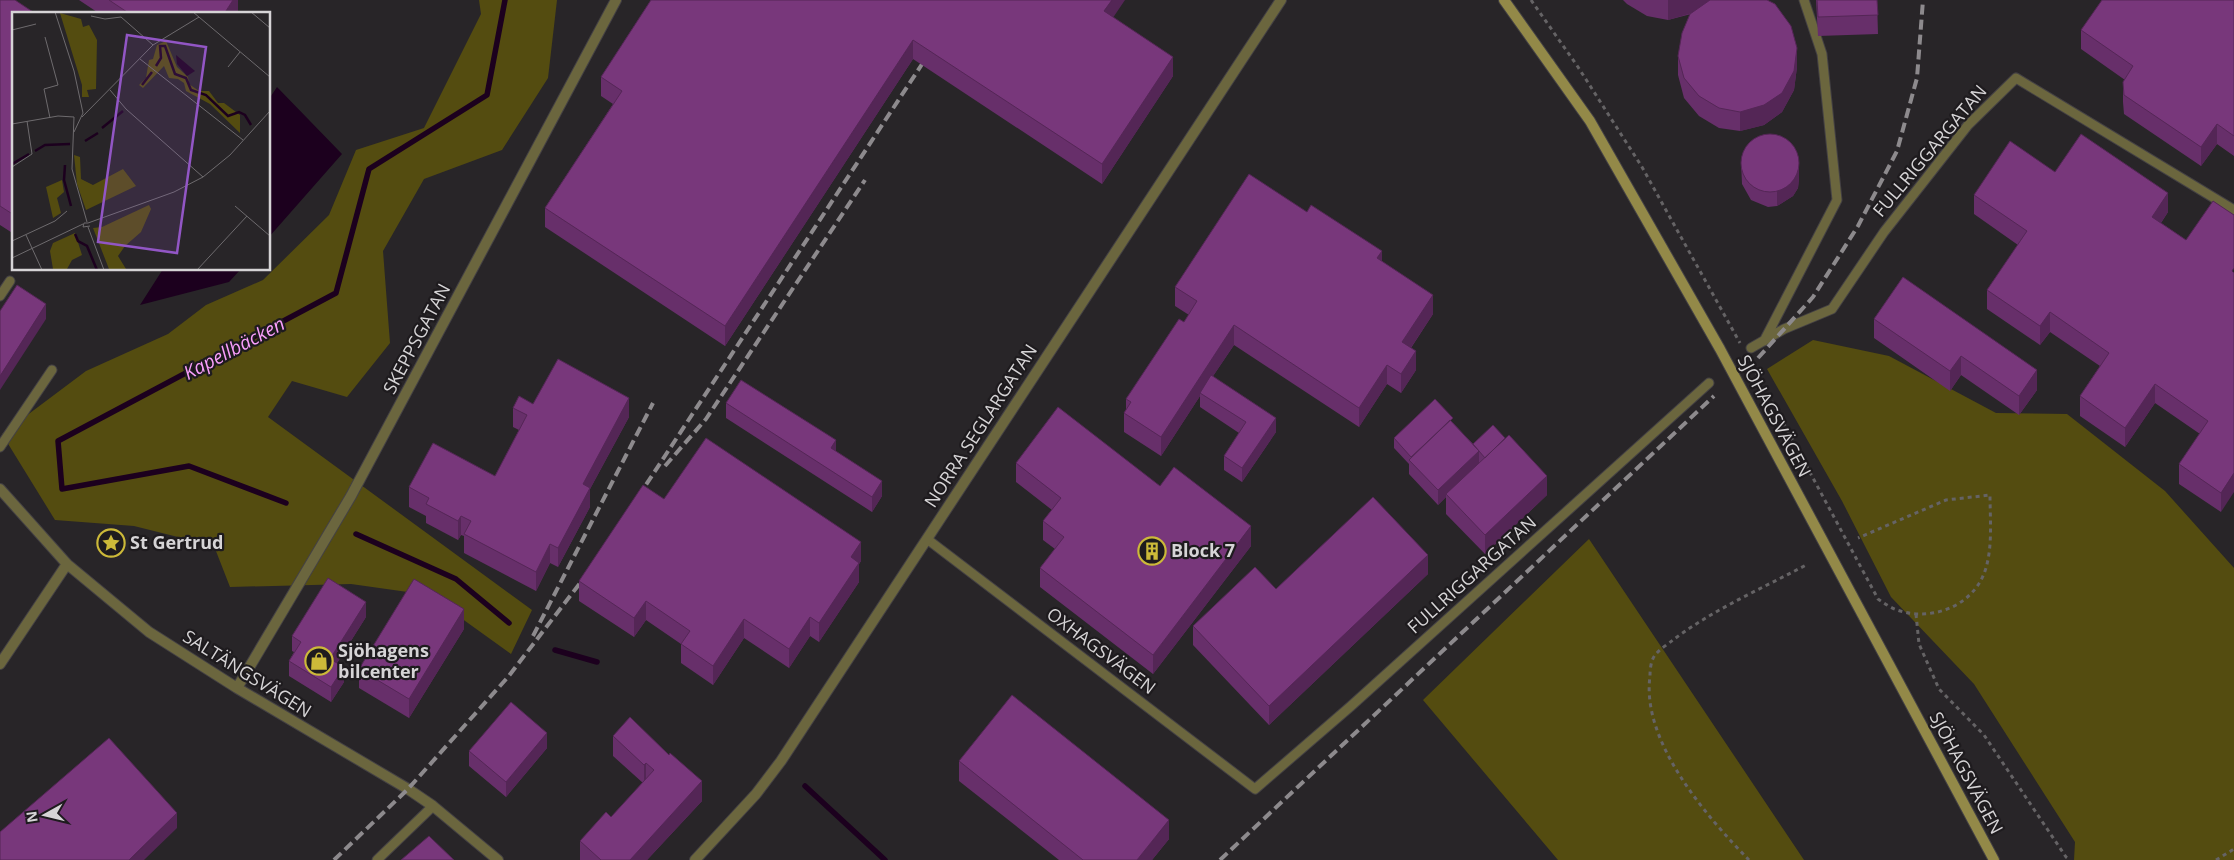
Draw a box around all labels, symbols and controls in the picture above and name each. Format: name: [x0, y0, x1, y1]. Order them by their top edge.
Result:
inset map: [12, 12, 270, 270]
street label: FULLRIGGARGATAN: [1867, 79, 1992, 221]
street label: SKEPPSGATAN: [377, 279, 455, 398]
water label: Kapellbäcken: [179, 310, 289, 386]
street label: NORRA SEGLARGATAN: [918, 339, 1042, 512]
street label: SJÖHAGSVÄGEN: [1733, 350, 1817, 481]
street label: FULLRIGGARGATAN: [1402, 510, 1541, 638]
place icon: St Gertrud: [96, 528, 126, 558]
place label: St Gertrud: [130, 530, 223, 554]
building icon: Block 7: [1137, 536, 1167, 566]
place label: Block 7: [1171, 538, 1235, 562]
street label: OXHAGSVÄGEN: [1042, 601, 1161, 699]
street label: SALTÄNGSVÄGEN: [179, 624, 316, 722]
place label: Sjöhagens bilcenter: [338, 638, 429, 683]
shop icon: Sjöhagens bilcenter: [304, 646, 334, 676]
street label: SJÖHAGSVÄGEN: [1925, 707, 2009, 838]
north arrow: [20, 790, 70, 840]
text: N: [21, 810, 42, 824]

